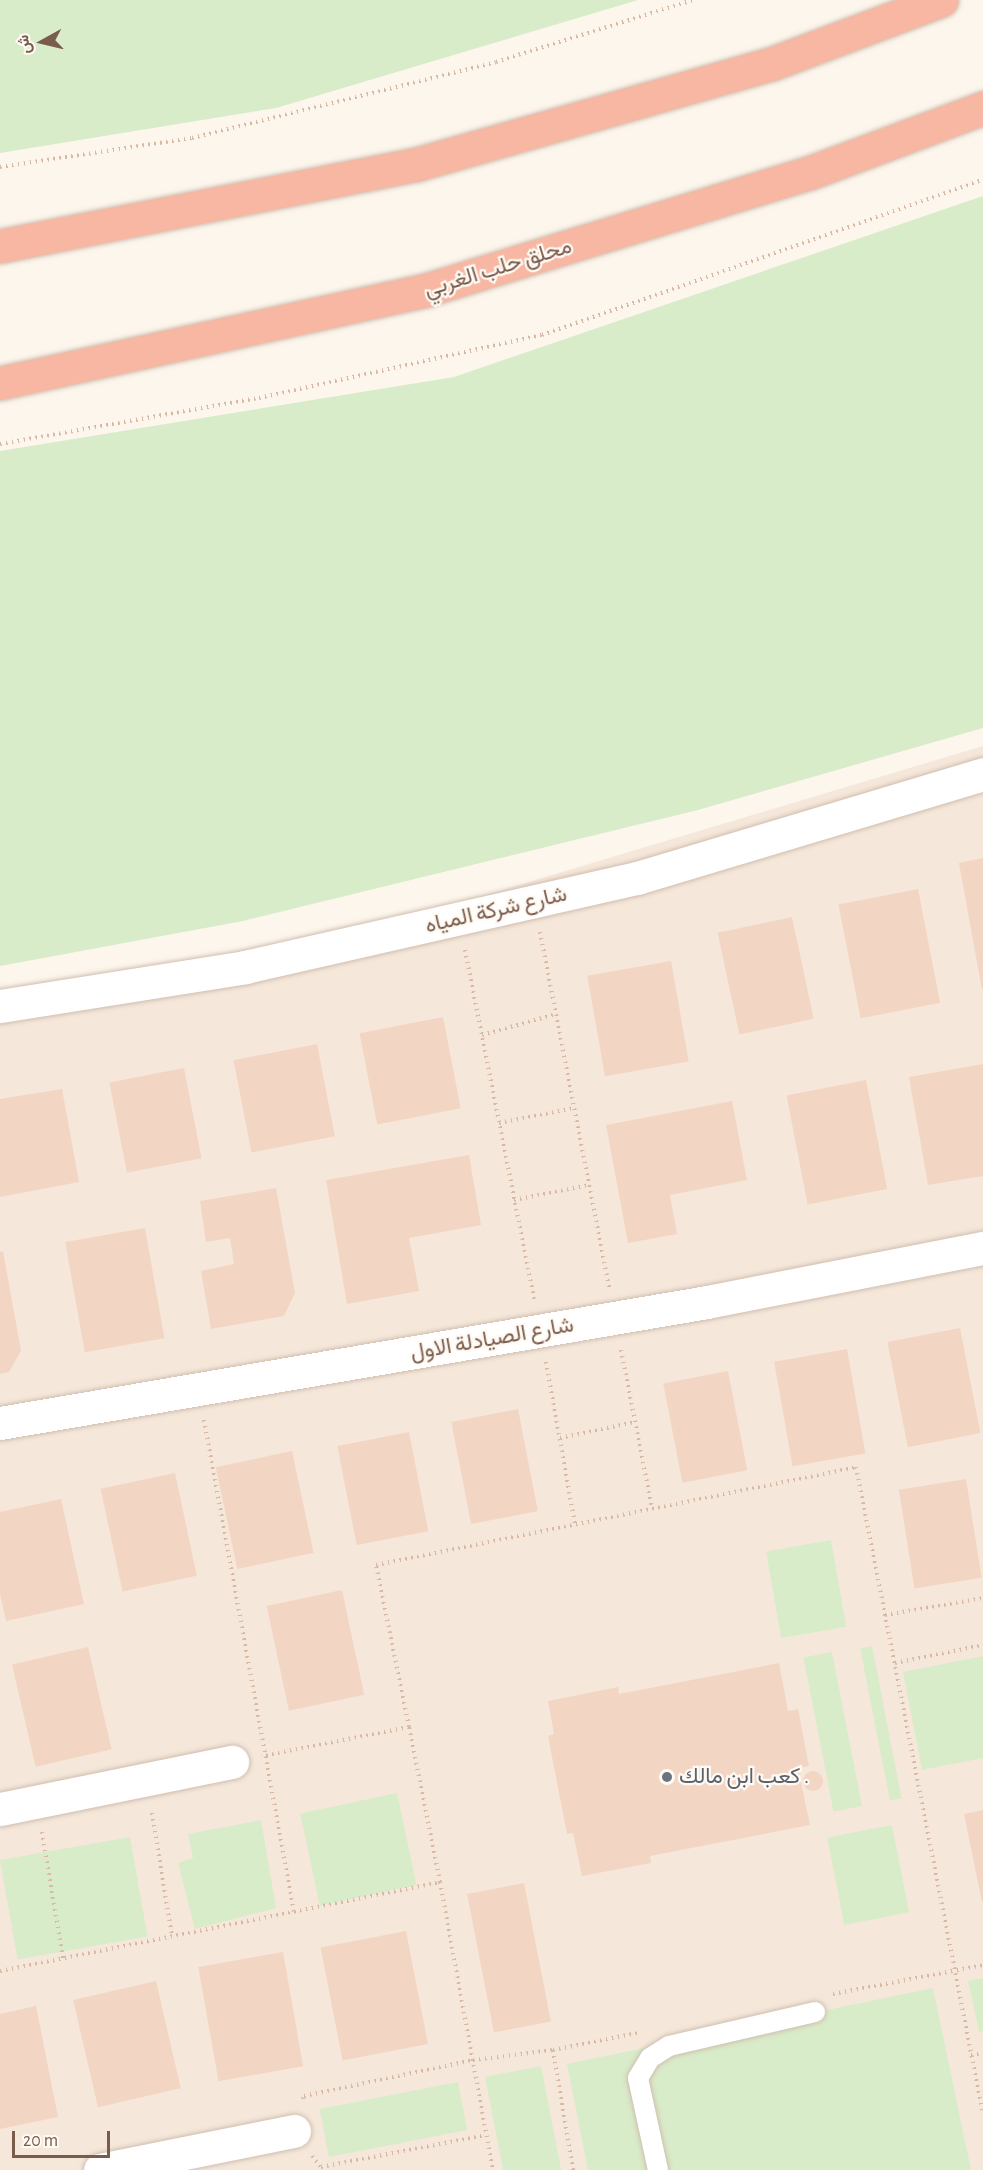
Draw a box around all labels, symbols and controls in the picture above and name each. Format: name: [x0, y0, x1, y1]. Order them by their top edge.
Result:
north arrow: [12, 12, 72, 72]
text: ش: [15, 34, 33, 55]
street label: محلق حلب الغربي: [421, 233, 575, 303]
street label: شارع شركة المياه: [423, 881, 569, 939]
street label: شارع الصيادلة الاول: [408, 1312, 576, 1366]
place label: كعب ابن مالك .: [679, 1764, 809, 1790]
marker: كعب ابن مالك .: [660, 1770, 674, 1784]
scale bar: [15, 2119, 112, 2157]
text: 20 m: [23, 2132, 58, 2150]

